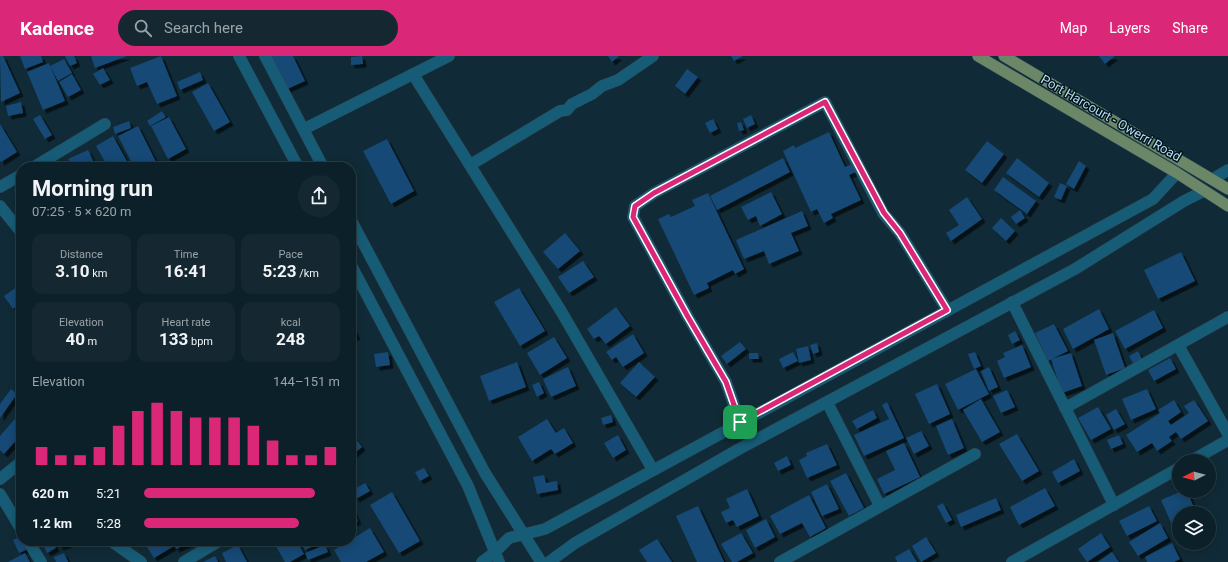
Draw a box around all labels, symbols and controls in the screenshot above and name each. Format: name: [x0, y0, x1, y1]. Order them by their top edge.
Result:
search box: [118, 10, 398, 46]
text: Kadence: [20, 17, 94, 40]
icon: search: [132, 17, 154, 39]
text: Search here: [164, 19, 243, 37]
text: Map: [1060, 20, 1087, 36]
text: Layers: [1109, 20, 1150, 36]
text: Share: [1172, 20, 1208, 36]
street label: Port Harcourt - Owerri Road: [1038, 72, 1184, 164]
button: share: [298, 175, 340, 217]
text: Morning run: [32, 176, 153, 201]
text: 07:25 · 5 × 620 m: [32, 204, 131, 219]
text: Distance: [60, 248, 103, 261]
text: Time: [174, 248, 198, 261]
text: Pace: [278, 248, 303, 261]
text: 3.10: [55, 261, 89, 281]
text: 16:41: [164, 261, 208, 281]
text: 5:23: [262, 261, 296, 281]
text: km: [89, 267, 107, 280]
text: /km: [296, 267, 319, 280]
text: Elevation: [59, 316, 104, 329]
text: Heart rate: [162, 316, 210, 329]
text: kcal: [281, 316, 301, 329]
text: 40: [65, 329, 85, 349]
text: 133: [159, 329, 188, 349]
text: 248: [276, 329, 305, 349]
text: m: [85, 335, 97, 348]
text: bpm: [188, 335, 213, 348]
text: Elevation: [32, 374, 85, 389]
text: 144–151 m: [273, 374, 340, 389]
pin: [723, 405, 757, 439]
icon: arrive: [729, 411, 751, 433]
north arrow: [1172, 454, 1216, 498]
map controls: [1172, 454, 1216, 550]
text: 620 m: [32, 486, 69, 501]
text: 5:21: [96, 486, 121, 501]
button: layers: [1172, 506, 1216, 550]
text: 1.2 km: [32, 516, 72, 531]
text: 5:28: [96, 516, 121, 531]

